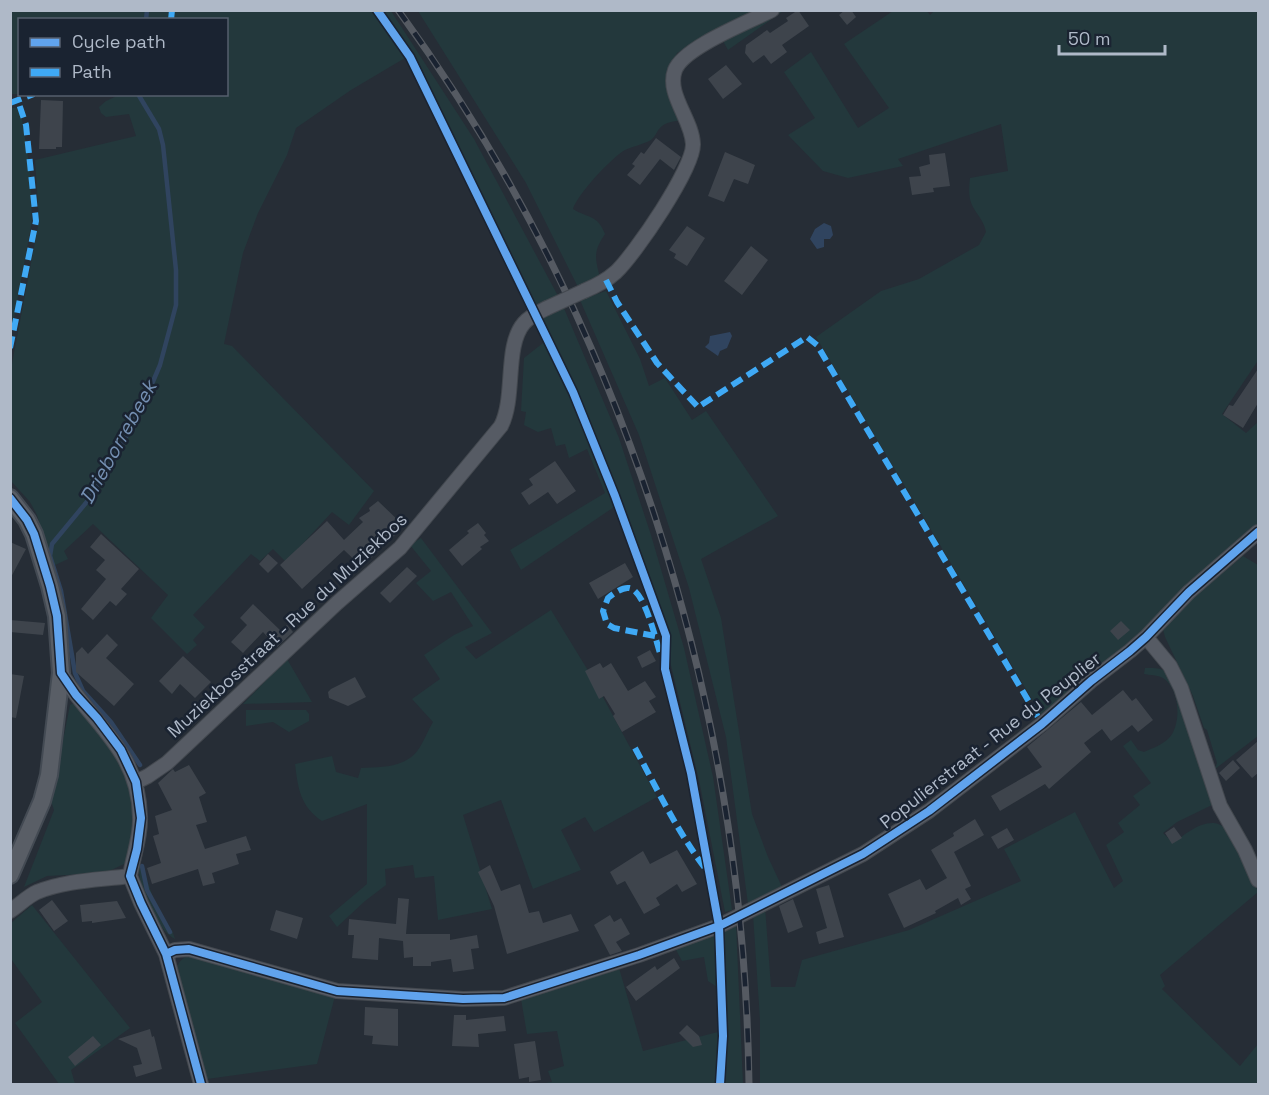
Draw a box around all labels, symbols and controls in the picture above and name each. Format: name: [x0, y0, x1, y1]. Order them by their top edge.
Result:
legend: [18, 18, 228, 96]
scale bar: [1059, 18, 1166, 56]
text: 50 m: [1068, 27, 1110, 50]
text: Cycle path: [72, 30, 166, 53]
text: Path: [72, 60, 112, 83]
water label: Drieborrebeek: [74, 374, 164, 508]
street label: Muziekbosstraat - Rue du Muziekbos: [162, 508, 412, 742]
street label: Populierstraat - Rue du Peuplier: [875, 646, 1105, 833]

